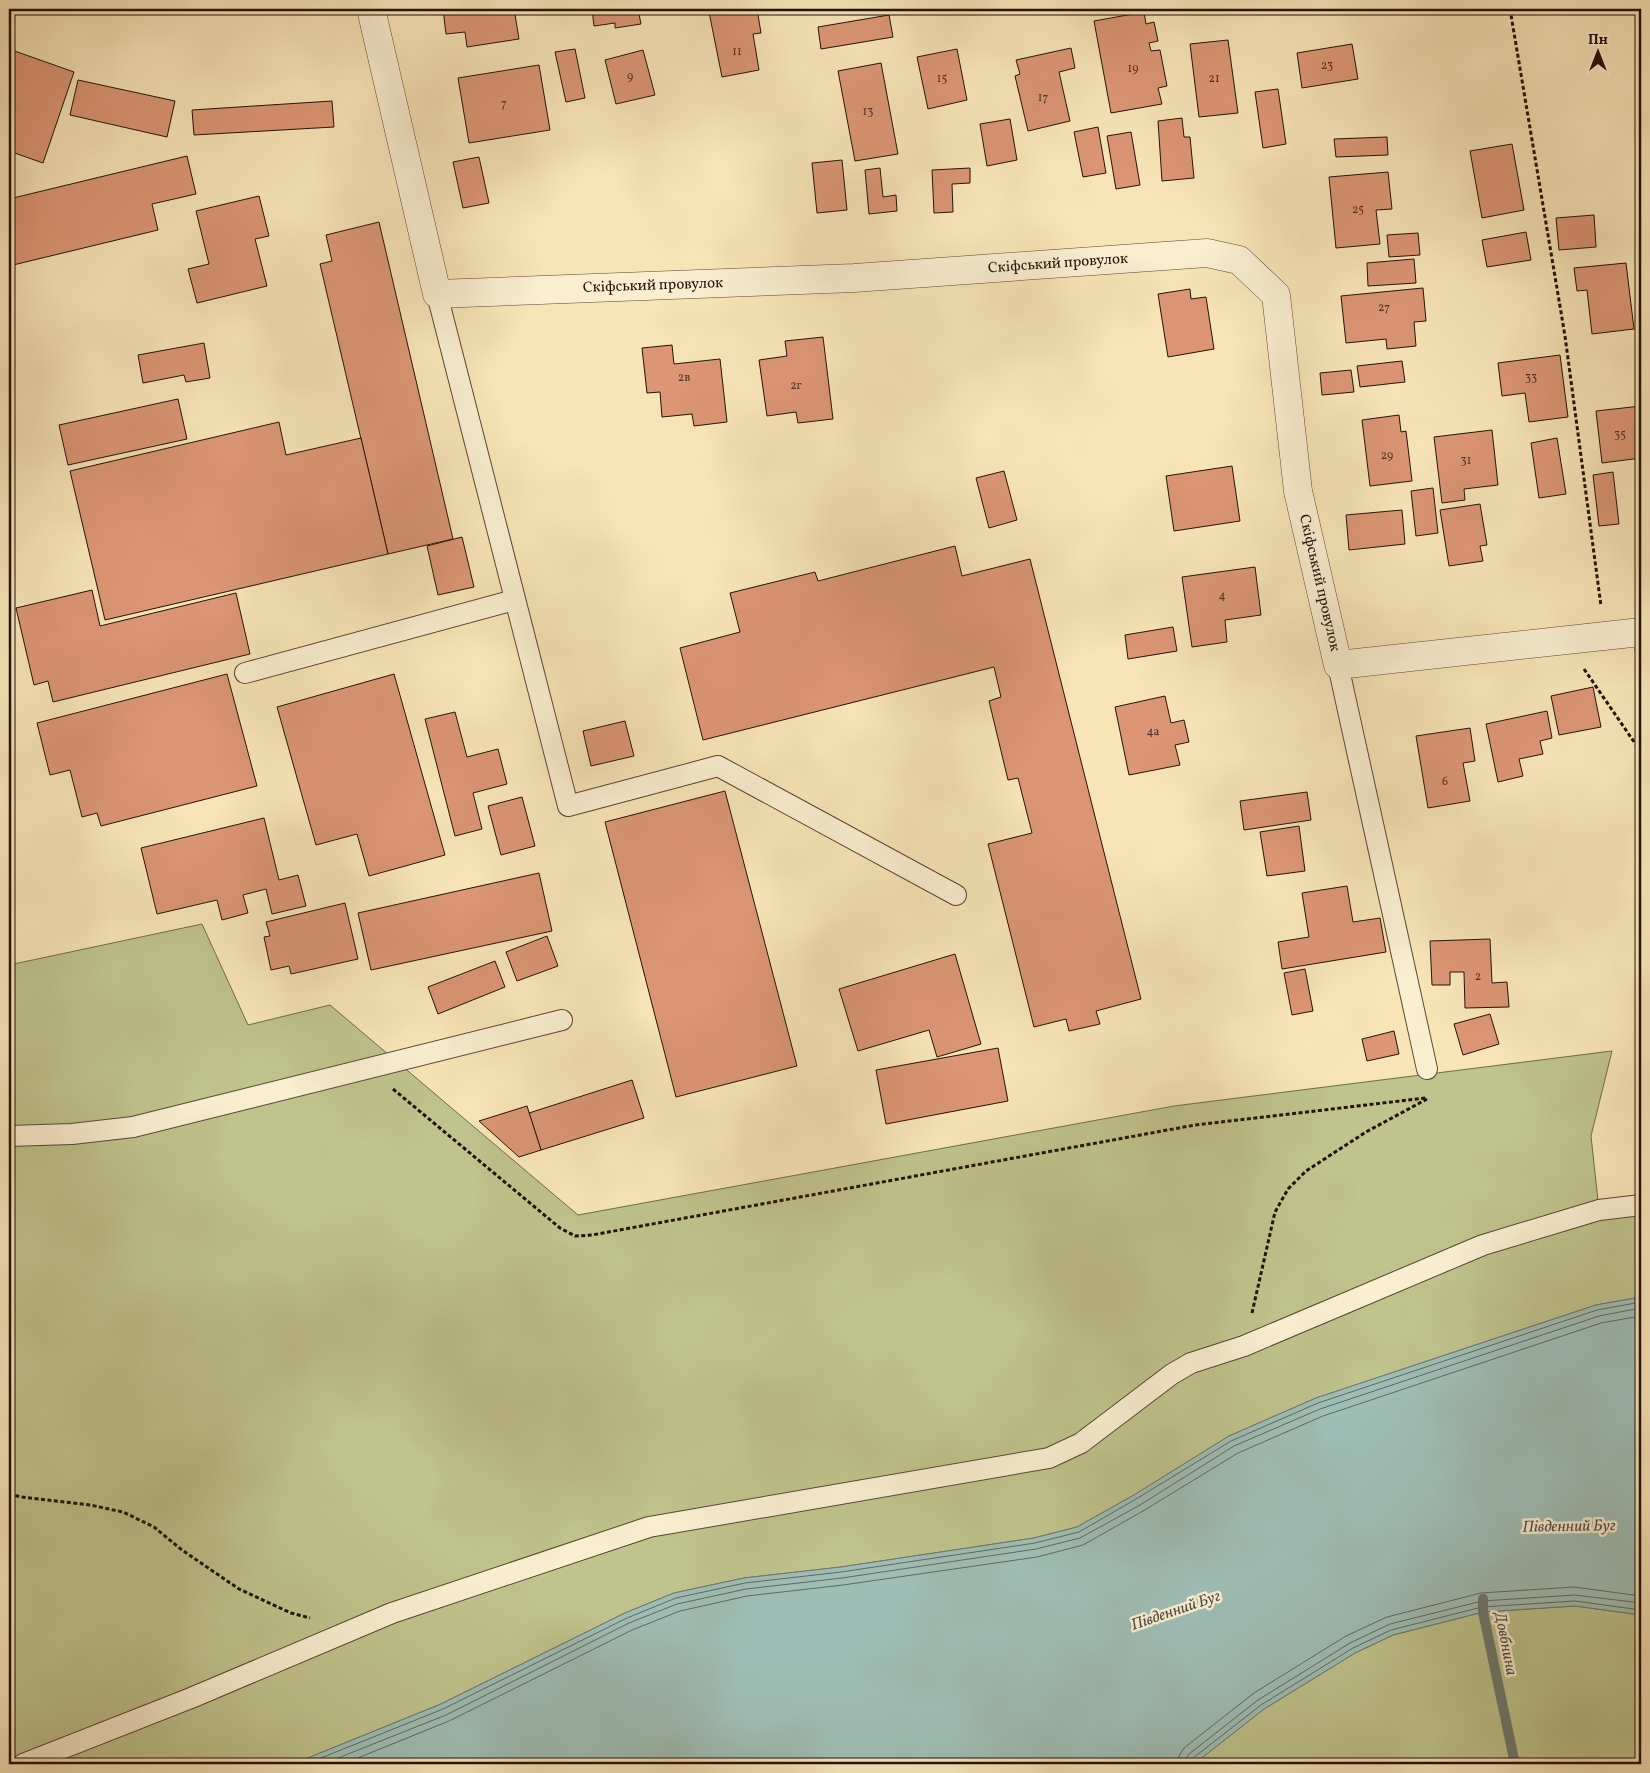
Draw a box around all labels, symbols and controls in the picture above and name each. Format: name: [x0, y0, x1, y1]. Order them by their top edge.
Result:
north arrow: [1572, 28, 1622, 78]
text: Пн: [1588, 31, 1608, 50]
house number: 11: [732, 44, 742, 60]
house number: 23: [1321, 58, 1333, 74]
house number: 19: [1128, 61, 1138, 77]
house number: 9: [627, 69, 633, 85]
house number: 15: [937, 71, 947, 87]
house number: 21: [1208, 71, 1220, 87]
house number: 17: [1038, 90, 1048, 106]
house number: 7: [501, 96, 507, 112]
house number: 13: [863, 104, 873, 120]
house number: 25: [1352, 202, 1364, 218]
street label: Скіфський провулок: [987, 249, 1129, 279]
street label: Скіфський провулок: [583, 273, 723, 299]
house number: 27: [1378, 300, 1390, 316]
house number: 2в: [678, 370, 690, 386]
house number: 33: [1525, 370, 1537, 386]
house number: 2г: [790, 378, 803, 394]
house number: 35: [1614, 427, 1626, 443]
house number: 29: [1381, 448, 1393, 464]
house number: 31: [1461, 453, 1471, 469]
street label: Скіфський провулок: [1293, 512, 1345, 654]
house number: 4: [1218, 588, 1226, 604]
house number: 4а: [1146, 724, 1160, 740]
house number: 6: [1442, 774, 1448, 790]
house number: 2: [1475, 969, 1481, 985]
water label: Південний Буг: [1522, 1515, 1616, 1539]
water label: Південний Буг: [1128, 1585, 1224, 1637]
water label: Довбнина: [1488, 1610, 1522, 1678]

